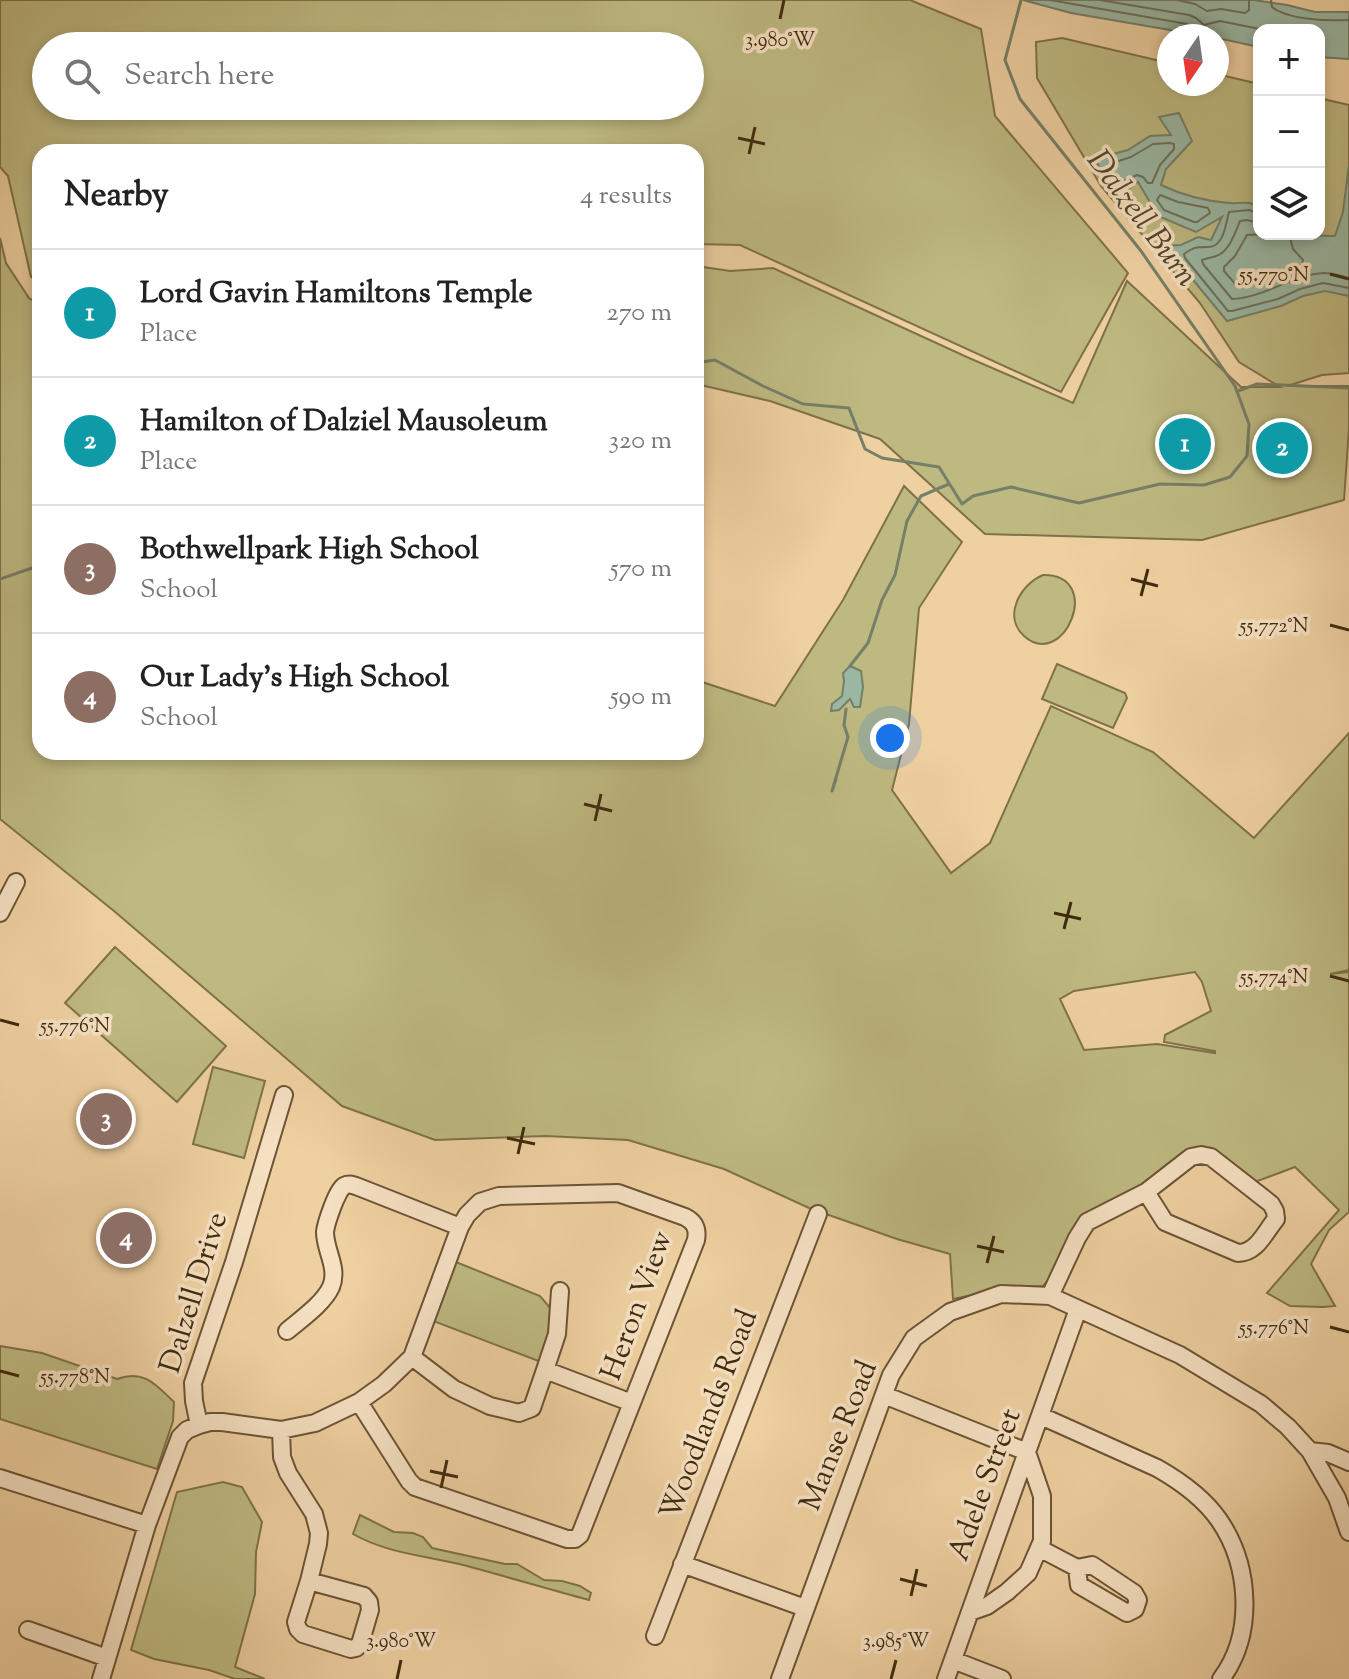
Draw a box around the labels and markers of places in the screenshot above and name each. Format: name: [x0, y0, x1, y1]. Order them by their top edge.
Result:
pin: 1: [1159, 414, 1211, 474]
pin: 2: [1256, 418, 1308, 478]
pin: 3: [80, 1089, 132, 1149]
pin: 4: [100, 1208, 152, 1268]

